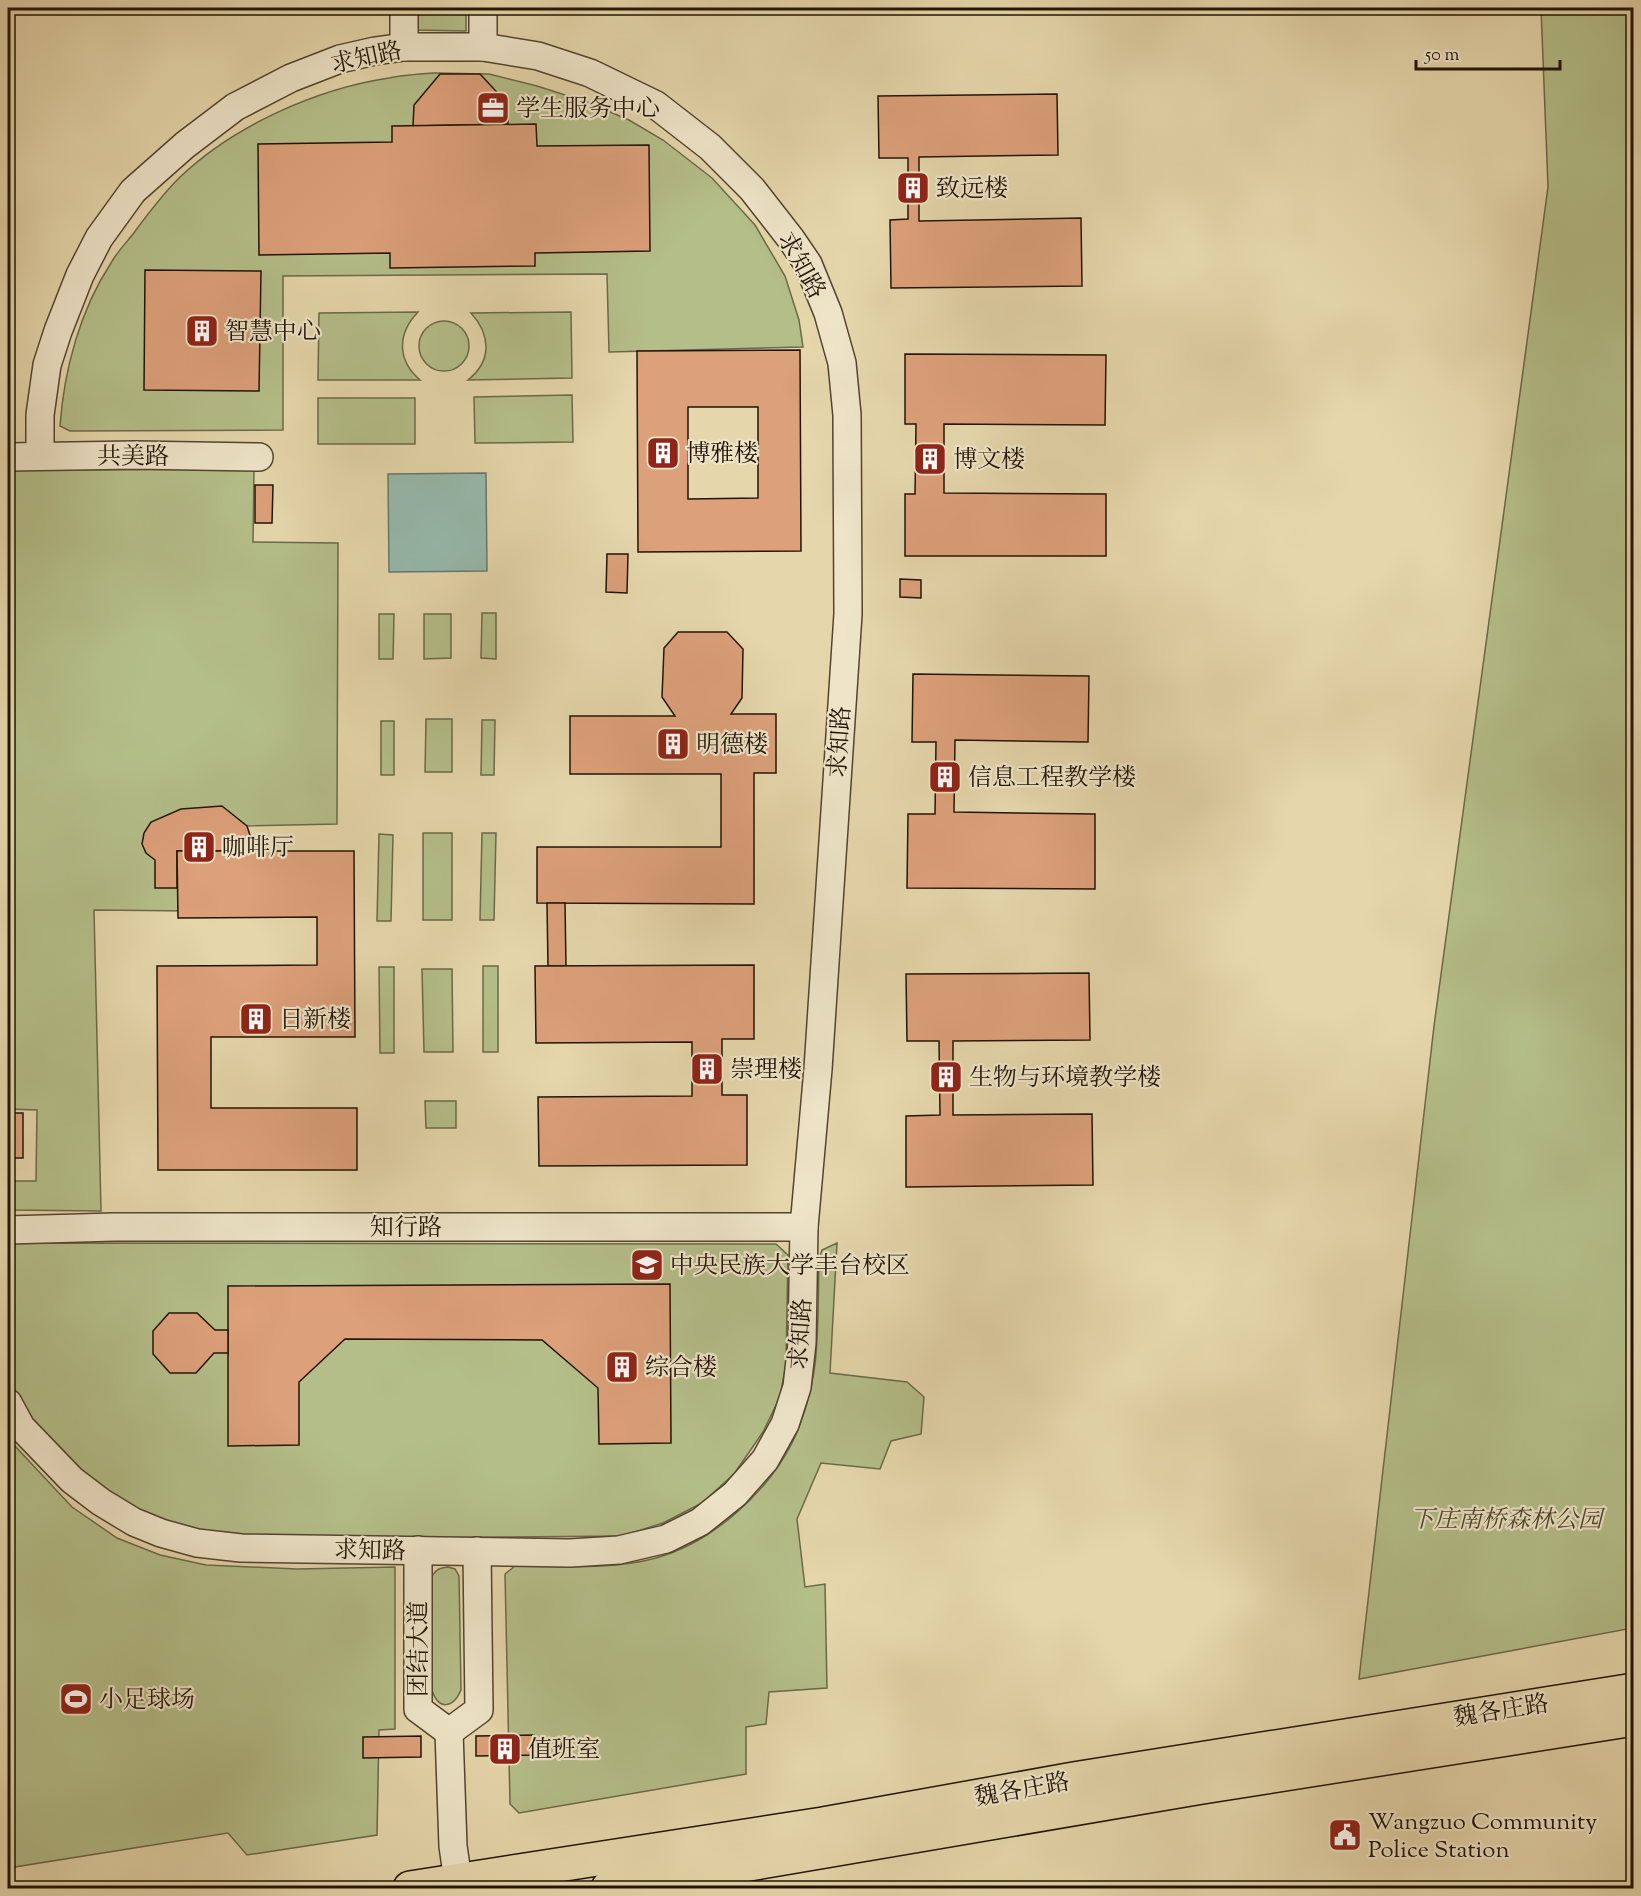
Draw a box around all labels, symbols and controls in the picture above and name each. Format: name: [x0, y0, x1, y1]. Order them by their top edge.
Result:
scale bar: [1416, 33, 1560, 71]
street label: 求知路: [328, 35, 405, 83]
text: 50 m: [1424, 43, 1460, 69]
office icon: 学生服务中心: [475, 90, 511, 126]
place label: 学生服务中心: [516, 93, 660, 127]
building icon: 致远楼: [895, 170, 931, 206]
place label: 致远楼: [936, 173, 1008, 207]
street label: 求知路: [768, 226, 833, 306]
building icon: 智慧中心: [184, 313, 220, 349]
place label: 智慧中心: [225, 316, 321, 350]
building icon: 博雅楼: [645, 435, 681, 471]
place label: 博雅楼: [686, 438, 758, 472]
street label: 共美路: [97, 441, 169, 475]
building icon: 博文楼: [912, 441, 948, 477]
place label: 博文楼: [953, 444, 1025, 478]
street label: 求知路: [822, 705, 860, 779]
building icon: 明德楼: [655, 726, 691, 762]
place label: 明德楼: [696, 729, 768, 763]
building icon: 信息工程教学楼: [927, 759, 963, 795]
place label: 信息工程教学楼: [968, 762, 1136, 796]
building icon: 咖啡厅: [181, 829, 217, 865]
place label: 咖啡厅: [222, 832, 294, 866]
building icon: 日新楼: [238, 1001, 274, 1037]
place label: 日新楼: [279, 1004, 351, 1038]
building icon: 崇理楼: [689, 1051, 725, 1087]
place label: 崇理楼: [730, 1054, 802, 1088]
building icon: 生物与环境教学楼: [928, 1059, 964, 1095]
place label: 生物与环境教学楼: [969, 1062, 1161, 1096]
street label: 知行路: [370, 1212, 442, 1246]
school or university icon: 中央民族大学丰台校区: [629, 1247, 665, 1283]
place label: 中央民族大学丰台校区: [670, 1250, 910, 1284]
street label: 求知路: [783, 1297, 821, 1371]
building icon: 综合楼: [604, 1349, 640, 1385]
place label: 综合楼: [645, 1352, 717, 1386]
park label: 下庄南桥森林公园: [1410, 1504, 1606, 1538]
street label: 求知路: [334, 1534, 406, 1570]
street label: 团结大道: [403, 1601, 437, 1697]
sports icon: 小足球场: [58, 1681, 94, 1717]
place label: 小足球场: [99, 1684, 195, 1718]
street label: 魏各庄路: [1451, 1688, 1551, 1736]
building icon: 值班室: [487, 1731, 523, 1767]
place label: 值班室: [528, 1734, 600, 1768]
street label: 魏各庄路: [972, 1766, 1073, 1816]
place label: Wangzuo Community Police Station: [1368, 1806, 1597, 1868]
public building icon: Wangzuo Community Police Station: [1327, 1817, 1363, 1853]

